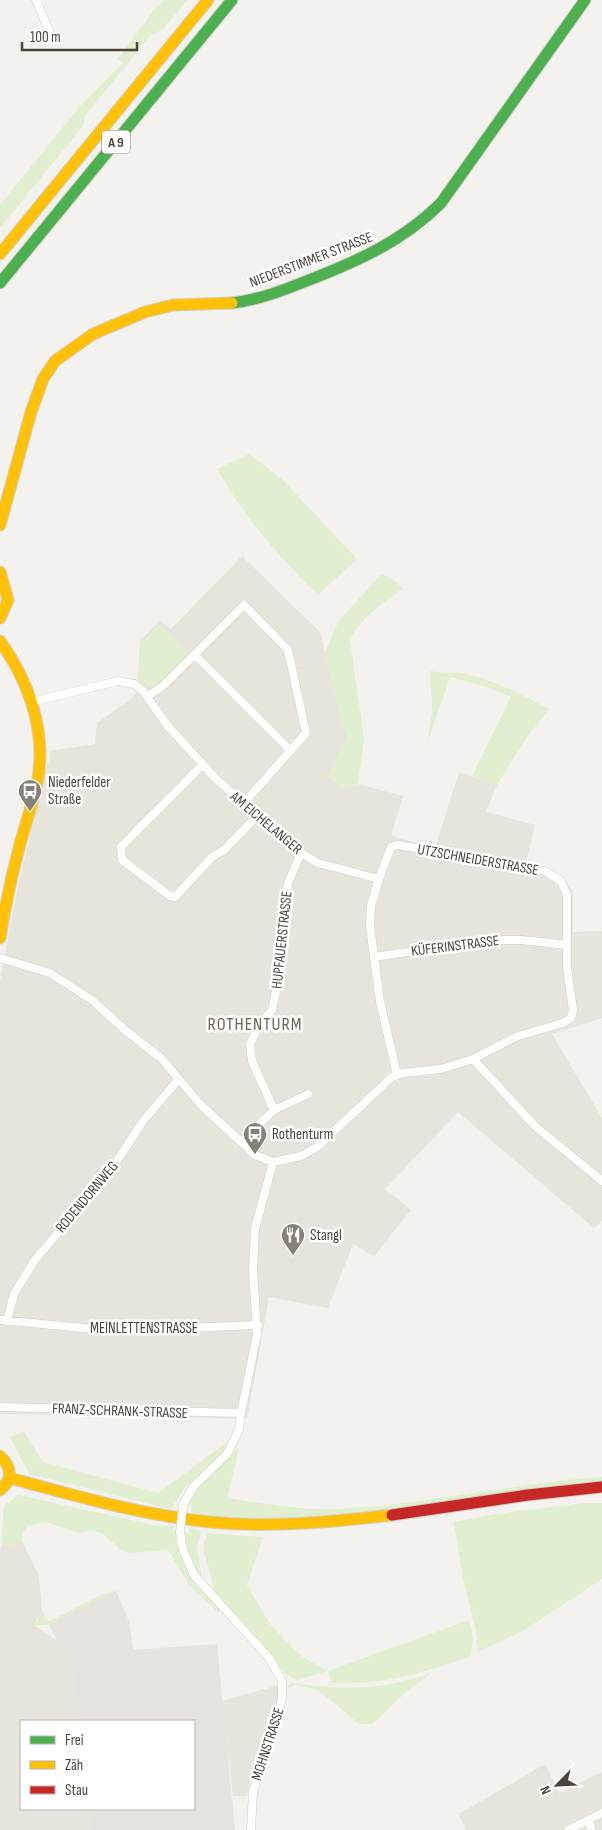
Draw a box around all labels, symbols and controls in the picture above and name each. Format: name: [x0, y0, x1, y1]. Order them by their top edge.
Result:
scale bar: [22, 20, 138, 52]
text: 100 m: [30, 28, 61, 47]
road number: A 9: [102, 130, 130, 154]
street label: NIEDERSTIMMER STRASSE: [247, 228, 375, 292]
place label: Niederfelder Straße: [48, 773, 111, 809]
bus stop icon: Niederfelder Straße: [17, 778, 43, 812]
street label: AM EICHELANGER: [225, 787, 306, 859]
street label: UTZSCHNEIDERSTRASSE: [416, 840, 540, 880]
street label: HUPFAUERSTRASSE: [267, 890, 297, 990]
street label: KÜFERINSTRASSE: [410, 931, 500, 961]
district label: ROTHENTURM: [207, 1014, 303, 1035]
bus stop icon: Rothenturm: [242, 1121, 268, 1155]
place label: Rothenturm: [272, 1125, 333, 1144]
street label: RODENDORNWEG: [51, 1157, 123, 1237]
restaurant icon: Stangl: [280, 1222, 306, 1256]
place label: Stangl: [310, 1226, 342, 1245]
street label: MEINLETTENSTRASSE: [90, 1319, 198, 1338]
street label: FRANZ-SCHRANK-STRASSE: [52, 1399, 188, 1423]
street label: MOHNSTRASSE: [247, 1705, 289, 1783]
legend: [20, 1720, 195, 1810]
text: Frei: [65, 1731, 84, 1750]
text: Zäh: [65, 1756, 83, 1775]
north arrow: [532, 1760, 582, 1810]
text: Stau: [65, 1781, 88, 1800]
text: N: [536, 1783, 555, 1797]

